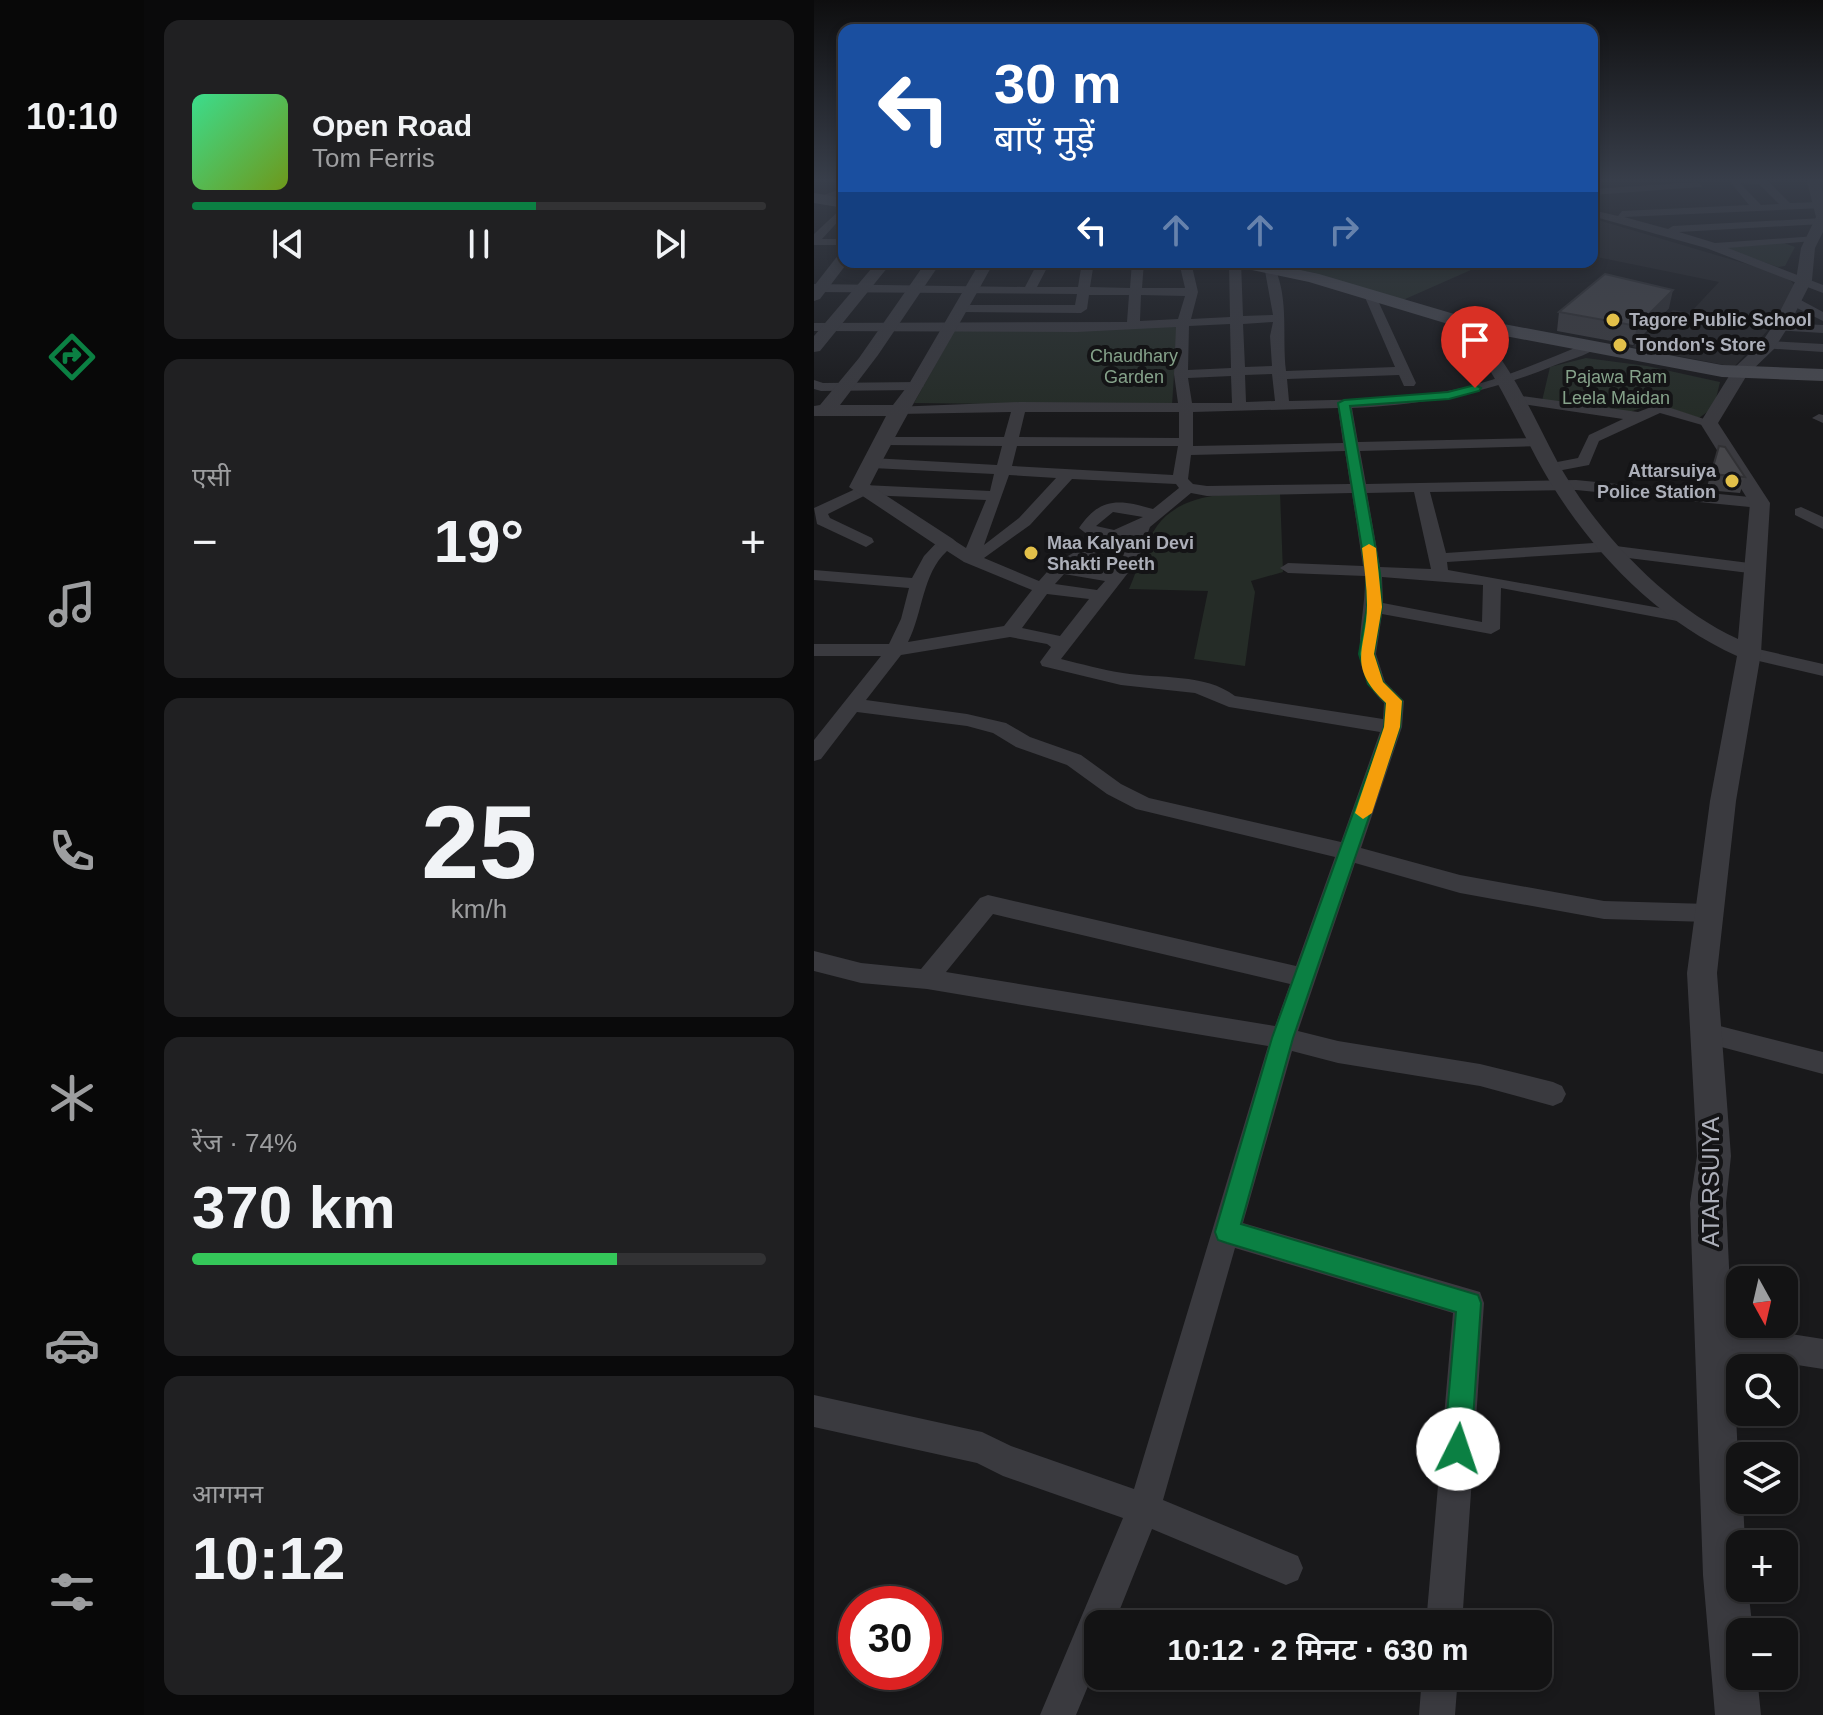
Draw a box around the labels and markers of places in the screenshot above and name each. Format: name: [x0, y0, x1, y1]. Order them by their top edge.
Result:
pin: [1441, 306, 1509, 388]
place label: Tagore Public School: [1629, 310, 1812, 330]
marker: Tagore Public School: [1604, 311, 1622, 329]
place label: Tondon's Store: [1636, 335, 1766, 355]
marker: Tondon's Store: [1611, 336, 1629, 354]
place label: Attarsuiya Police Station: [1597, 461, 1717, 502]
marker: Attarsuiya Police Station: [1723, 472, 1741, 490]
place label: Maa Kalyani Devi Shakti Peeth: [1047, 533, 1194, 574]
marker: Maa Kalyani Devi Shakti Peeth: [1022, 544, 1040, 562]

